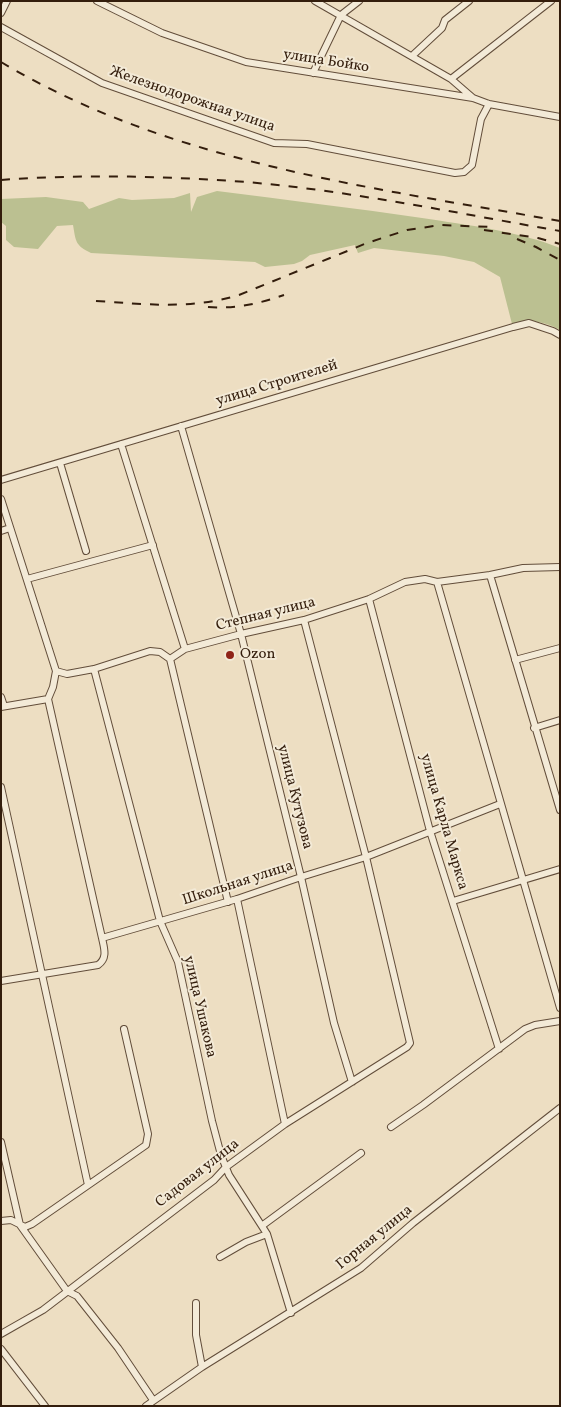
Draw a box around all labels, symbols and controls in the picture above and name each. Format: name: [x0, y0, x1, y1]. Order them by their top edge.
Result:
street label: улица Бойко: [282, 46, 370, 78]
street label: Железнодорожная улица: [107, 63, 277, 137]
street label: улица Строителей: [214, 357, 340, 411]
street label: Степная улица: [214, 594, 318, 636]
place label: Ozon: [240, 646, 275, 664]
marker: Ozon: [224, 649, 236, 661]
street label: улица Кутузова: [272, 743, 316, 851]
street label: улица Карла Маркса: [415, 752, 471, 892]
street label: Школьная улица: [180, 858, 296, 910]
street label: улица Ушакова: [179, 954, 219, 1060]
street label: Садовая улица: [153, 1136, 243, 1212]
street label: Горная улица: [333, 1202, 417, 1274]

